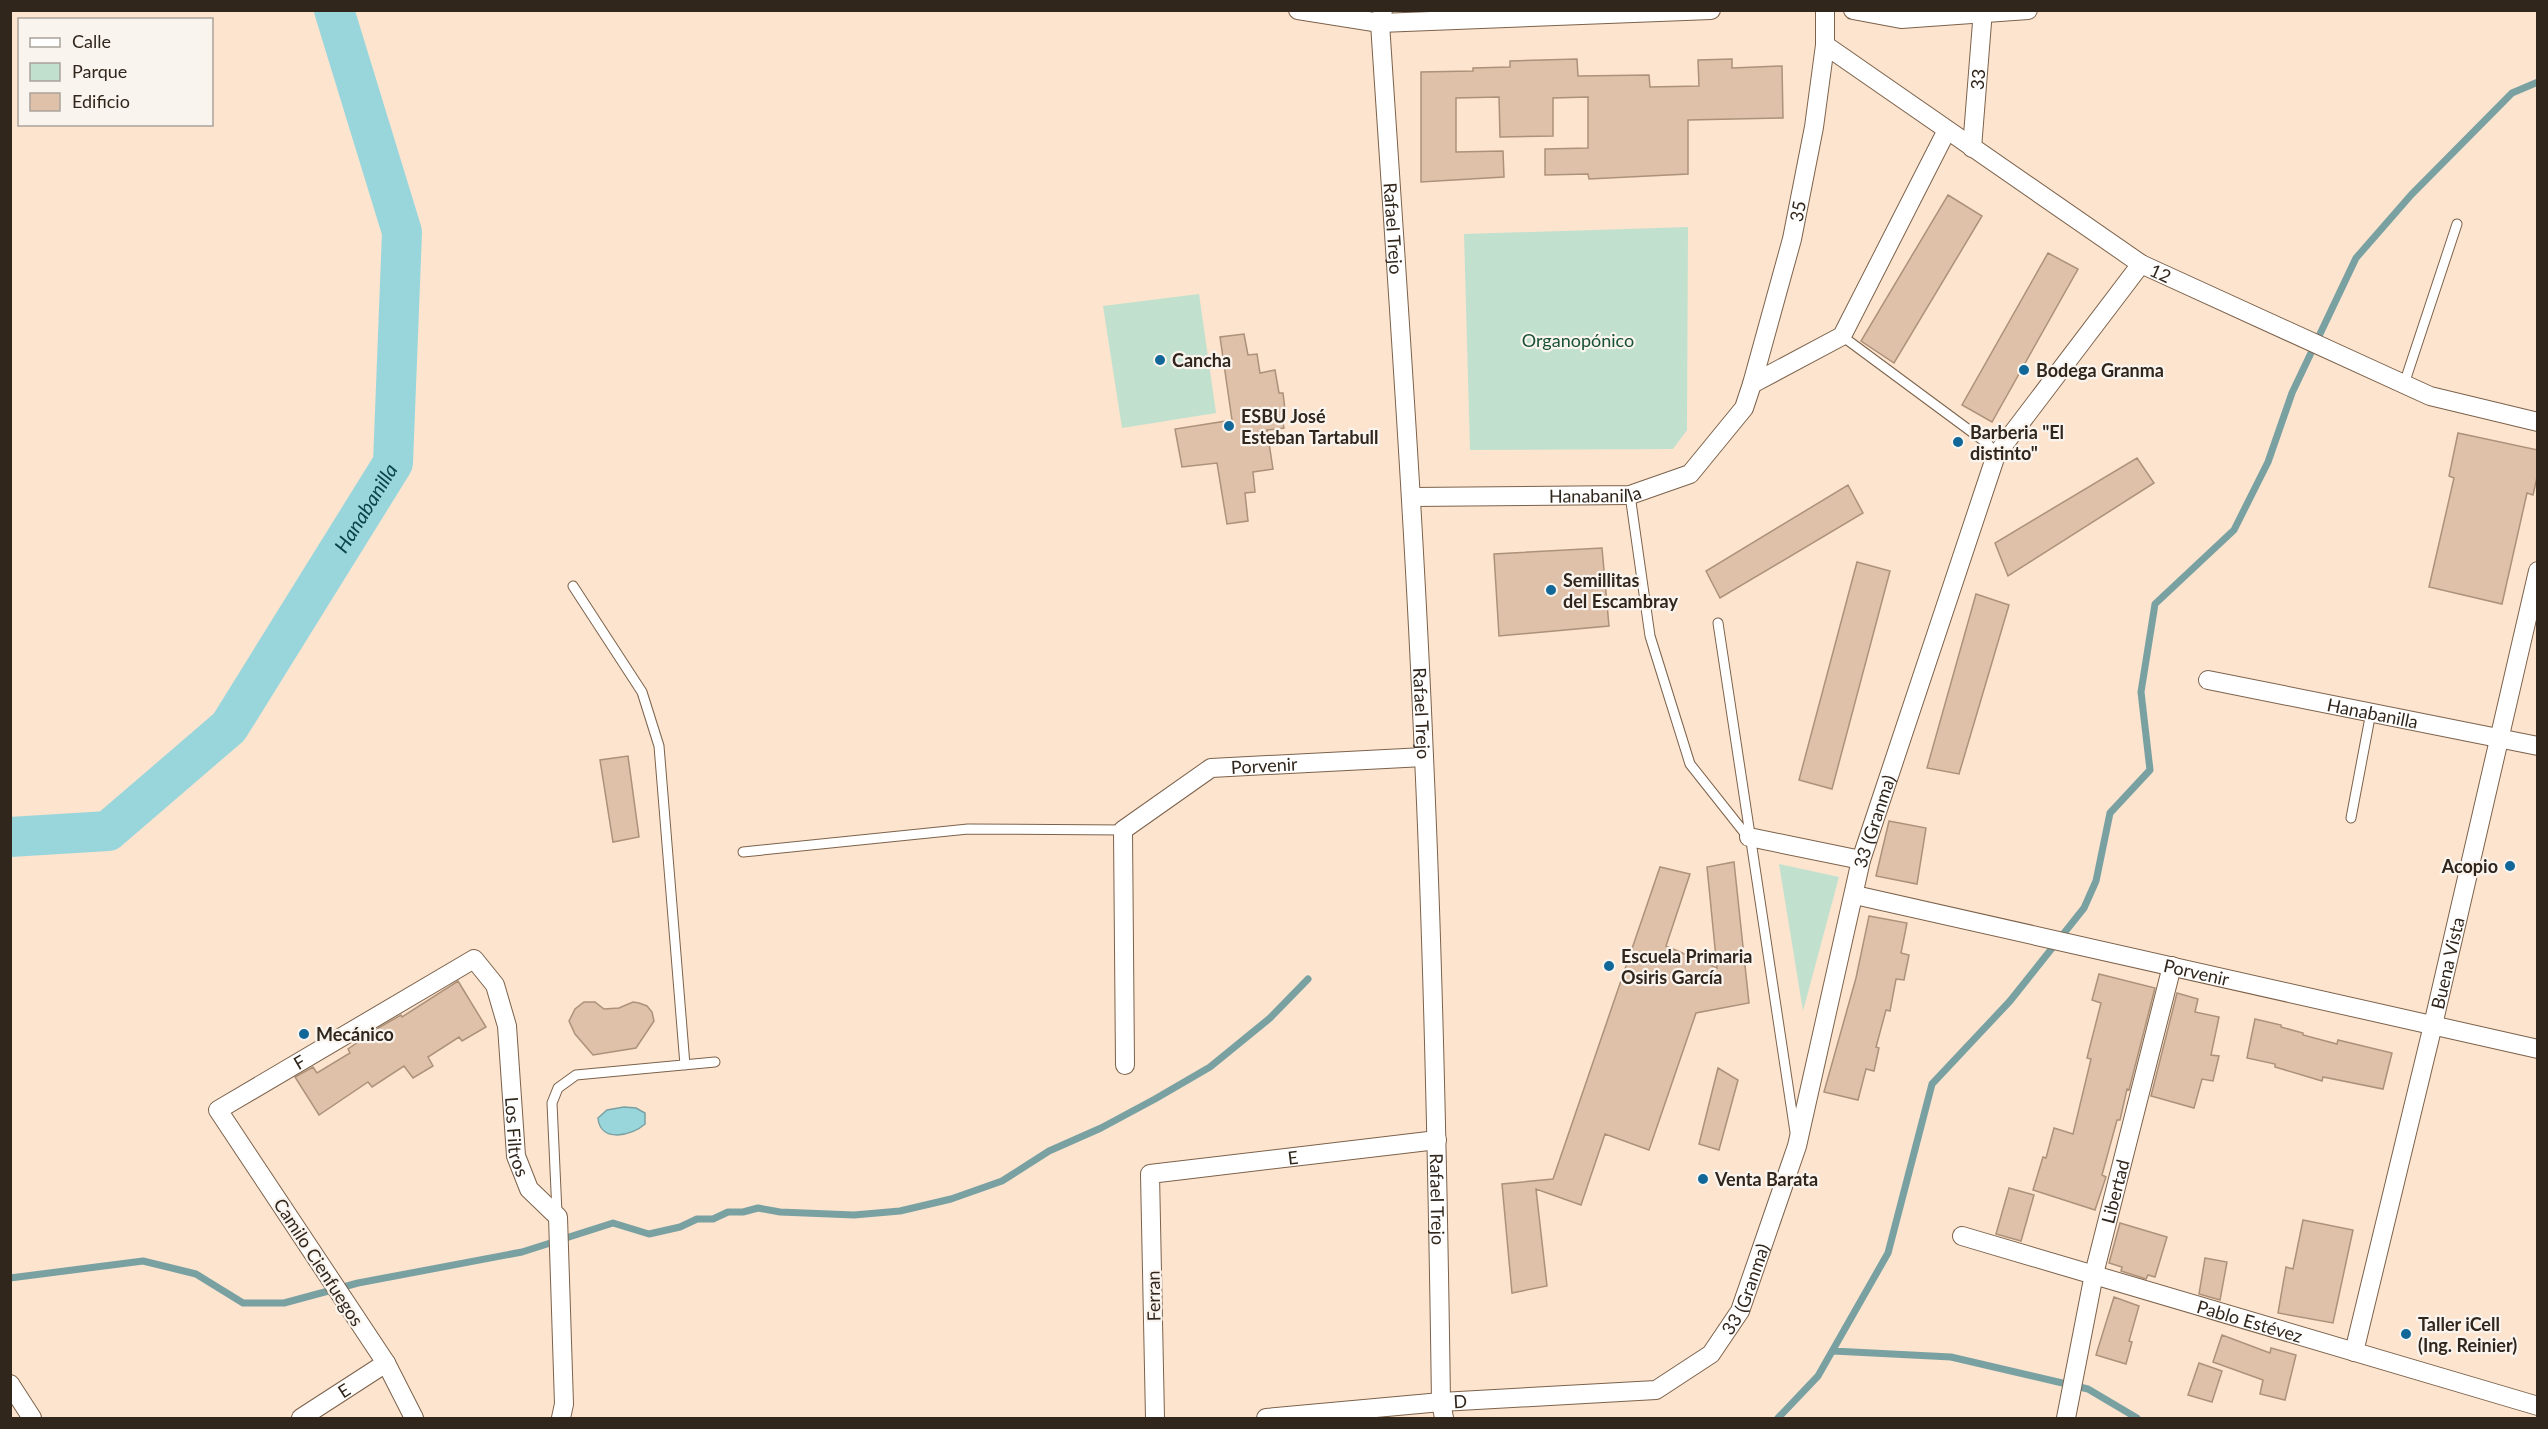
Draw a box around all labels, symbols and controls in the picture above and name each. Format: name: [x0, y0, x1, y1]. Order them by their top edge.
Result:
legend: [18, 18, 213, 126]
text: Calle: [72, 30, 111, 52]
text: Parque: [72, 60, 127, 82]
street label: 33: [1966, 68, 1989, 91]
text: Edificio: [72, 90, 130, 112]
street label: Rafael Trejo: [1380, 182, 1408, 275]
street label: 35: [1785, 199, 1810, 223]
street label: 12: [2147, 259, 2175, 287]
park label: Organopónico: [1522, 329, 1634, 351]
place label: Cancha: [1172, 349, 1231, 371]
marker: Cancha: [1153, 353, 1167, 367]
place label: Bodega Granma: [2036, 359, 2164, 381]
marker: Bodega Granma: [2017, 363, 2031, 377]
place label: ESBU José Esteban Tartabull: [1241, 405, 1379, 448]
marker: ESBU José Esteban Tartabull: [1222, 419, 1236, 433]
place label: Barberia "El distinto": [1970, 421, 2064, 464]
marker: Barberia "El distinto": [1951, 435, 1965, 449]
water label: Hanabanilla: [329, 459, 402, 557]
street label: Hanabanilla: [1549, 481, 1644, 507]
place label: Semillitas del Escambray: [1563, 569, 1678, 612]
marker: Semillitas del Escambray: [1544, 583, 1558, 597]
street label: Rafael Trejo: [1409, 667, 1435, 760]
street label: Hanabanilla: [2325, 693, 2420, 733]
street label: Porvenir: [1230, 753, 1299, 778]
street label: 33 (Granma): [1849, 772, 1900, 870]
place label: Acopio: [2441, 855, 2498, 877]
marker: Acopio: [2503, 859, 2517, 873]
street label: Buena Vista: [2426, 915, 2469, 1011]
place label: Escuela Primaria Osiris García: [1621, 945, 1752, 988]
street label: Porvenir: [2162, 954, 2232, 990]
marker: Escuela Primaria Osiris García: [1602, 959, 1616, 973]
place label: Mecánico: [316, 1023, 394, 1045]
marker: Mecánico: [297, 1027, 311, 1041]
street label: F: [289, 1050, 309, 1074]
street label: Los Filtros: [501, 1096, 534, 1180]
street label: E: [1286, 1146, 1299, 1169]
street label: Rafael Trejo: [1426, 1153, 1450, 1245]
street label: Libertad: [2096, 1157, 2134, 1226]
place label: Venta Barata: [1714, 1168, 1818, 1190]
marker: Venta Barata: [1696, 1172, 1710, 1186]
street label: Camilo Cienfuegos: [269, 1194, 369, 1330]
street label: 33 (Granma): [1716, 1241, 1773, 1339]
street label: Ferran: [1142, 1270, 1164, 1322]
street label: Pablo Estévez: [2194, 1295, 2305, 1347]
place label: Taller iCell (Ing. Reinier): [2418, 1313, 2517, 1356]
marker: Taller iCell (Ing. Reinier): [2399, 1327, 2413, 1341]
street label: E: [333, 1378, 354, 1402]
street label: D: [1453, 1390, 1468, 1412]

